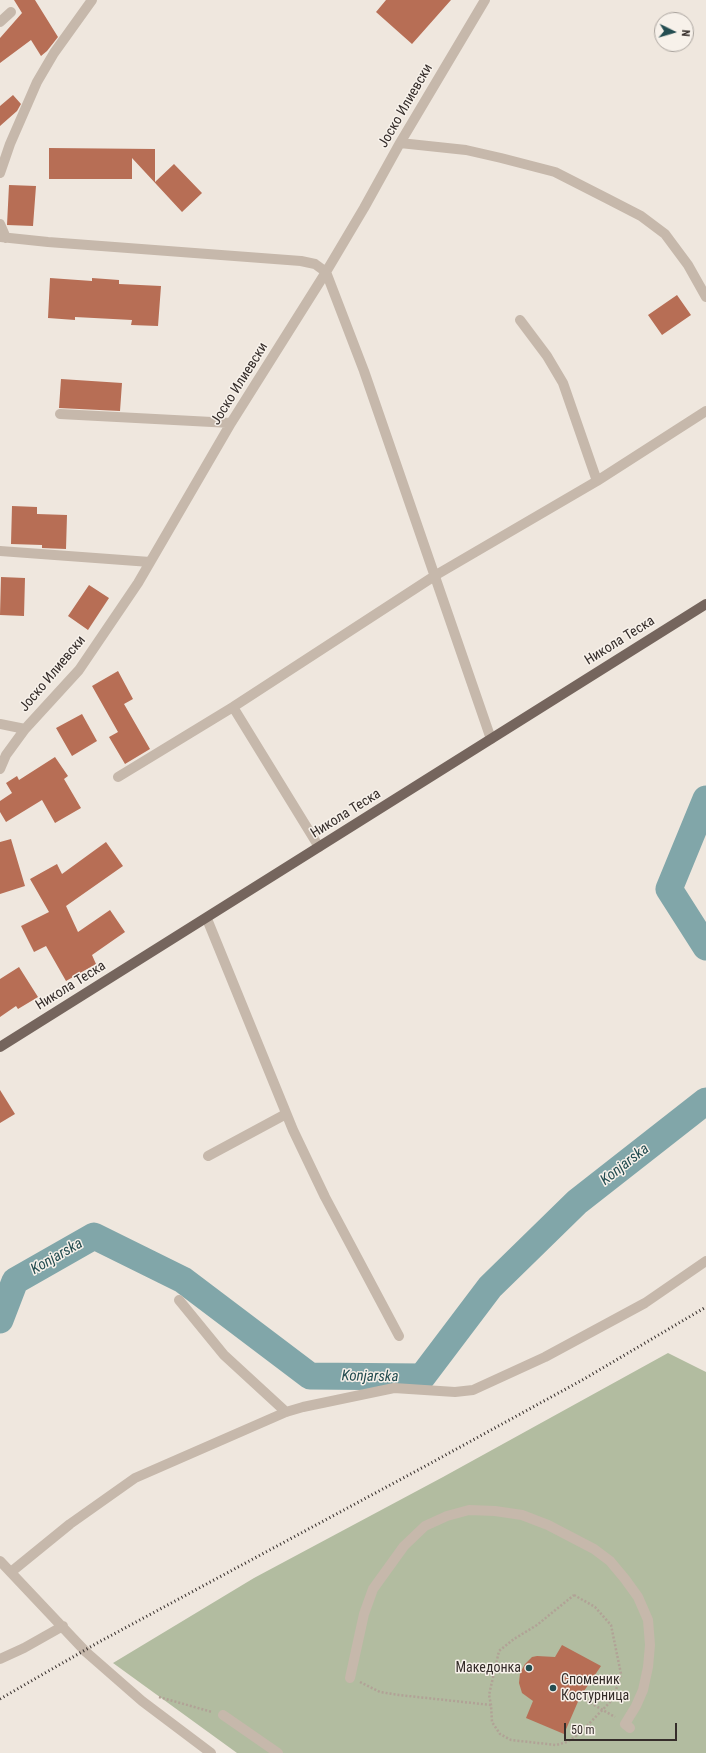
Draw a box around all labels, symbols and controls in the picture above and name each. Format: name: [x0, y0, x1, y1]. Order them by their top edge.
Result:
north arrow: [654, 12, 694, 52]
text: N: [679, 29, 692, 37]
street label: Јоско Илиевски: [375, 61, 437, 151]
street label: Јоско Илиевски: [208, 340, 272, 428]
street label: Никола Теска: [582, 613, 658, 669]
street label: Јоско Илиевски: [16, 633, 90, 715]
street label: Никола Теска: [308, 786, 384, 842]
street label: Никола Теска: [33, 958, 109, 1014]
water label: Konjarska: [597, 1140, 653, 1190]
water label: Konjarska: [28, 1235, 86, 1279]
water label: Konjarska: [341, 1368, 399, 1386]
place label: Македонка: [455, 1660, 521, 1676]
marker: Македонка: [524, 1663, 534, 1673]
place label: Споменик Костурница: [561, 1672, 629, 1704]
marker: Споменик Костурница: [548, 1683, 558, 1693]
scale bar: [566, 1715, 679, 1741]
text: 50 m: [571, 1723, 595, 1737]

